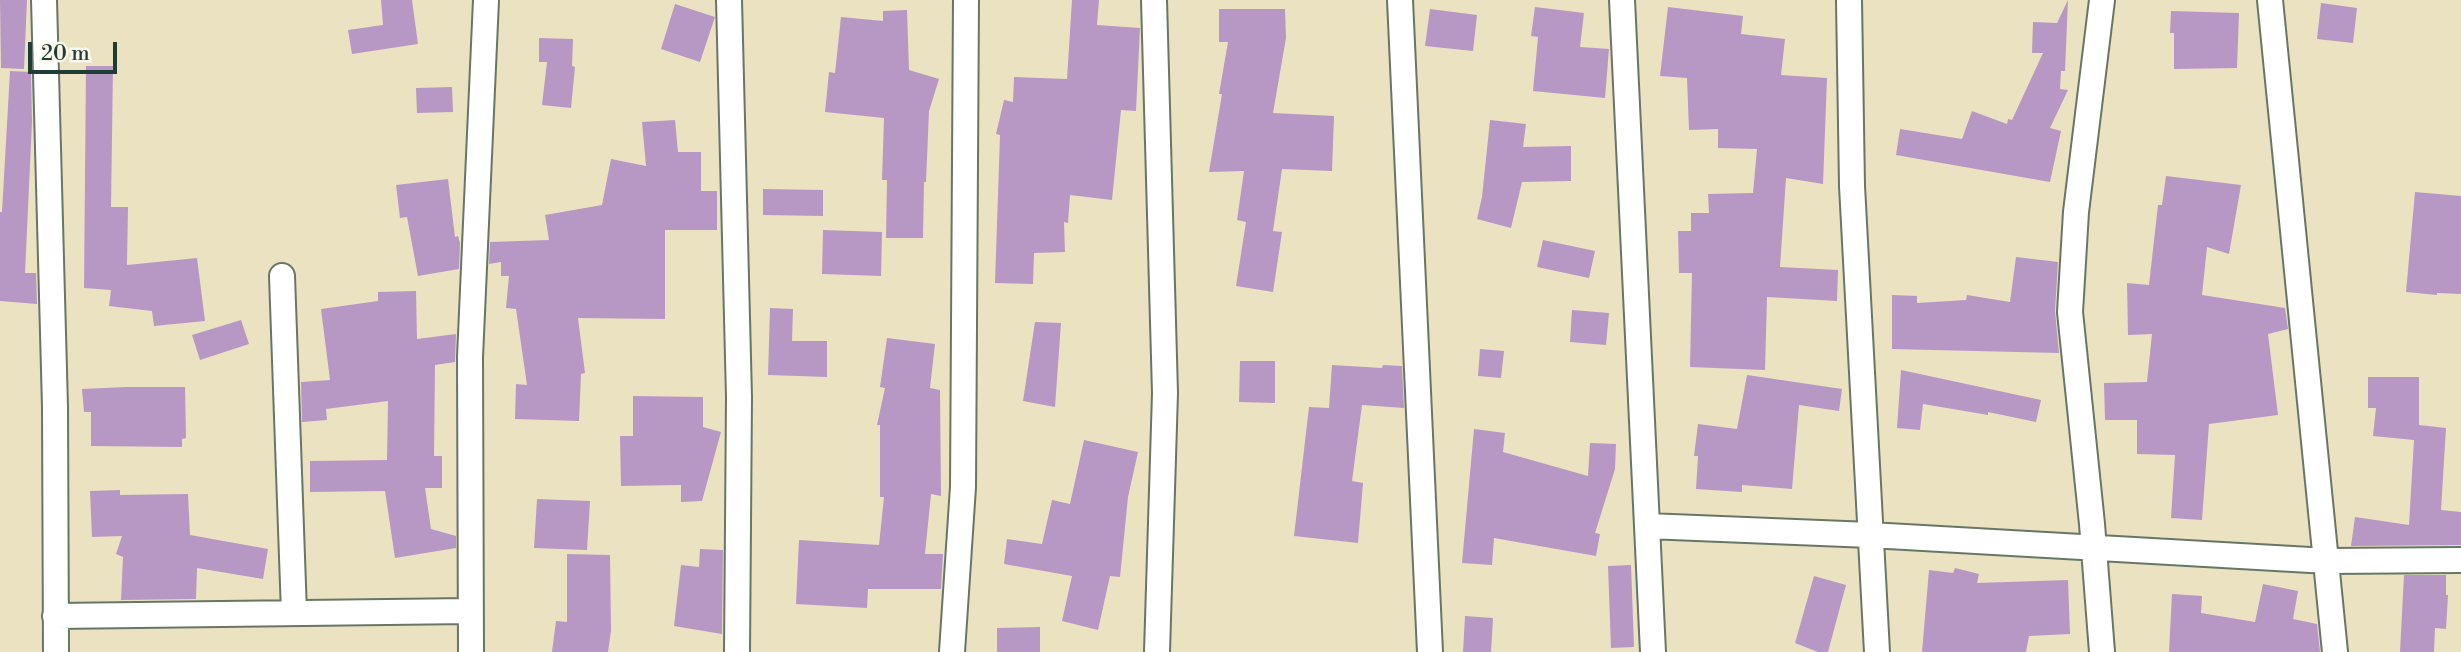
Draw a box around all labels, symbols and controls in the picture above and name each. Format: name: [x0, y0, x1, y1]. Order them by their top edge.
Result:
scale bar: [32, 28, 121, 72]
text: 20 m: [41, 41, 90, 67]

